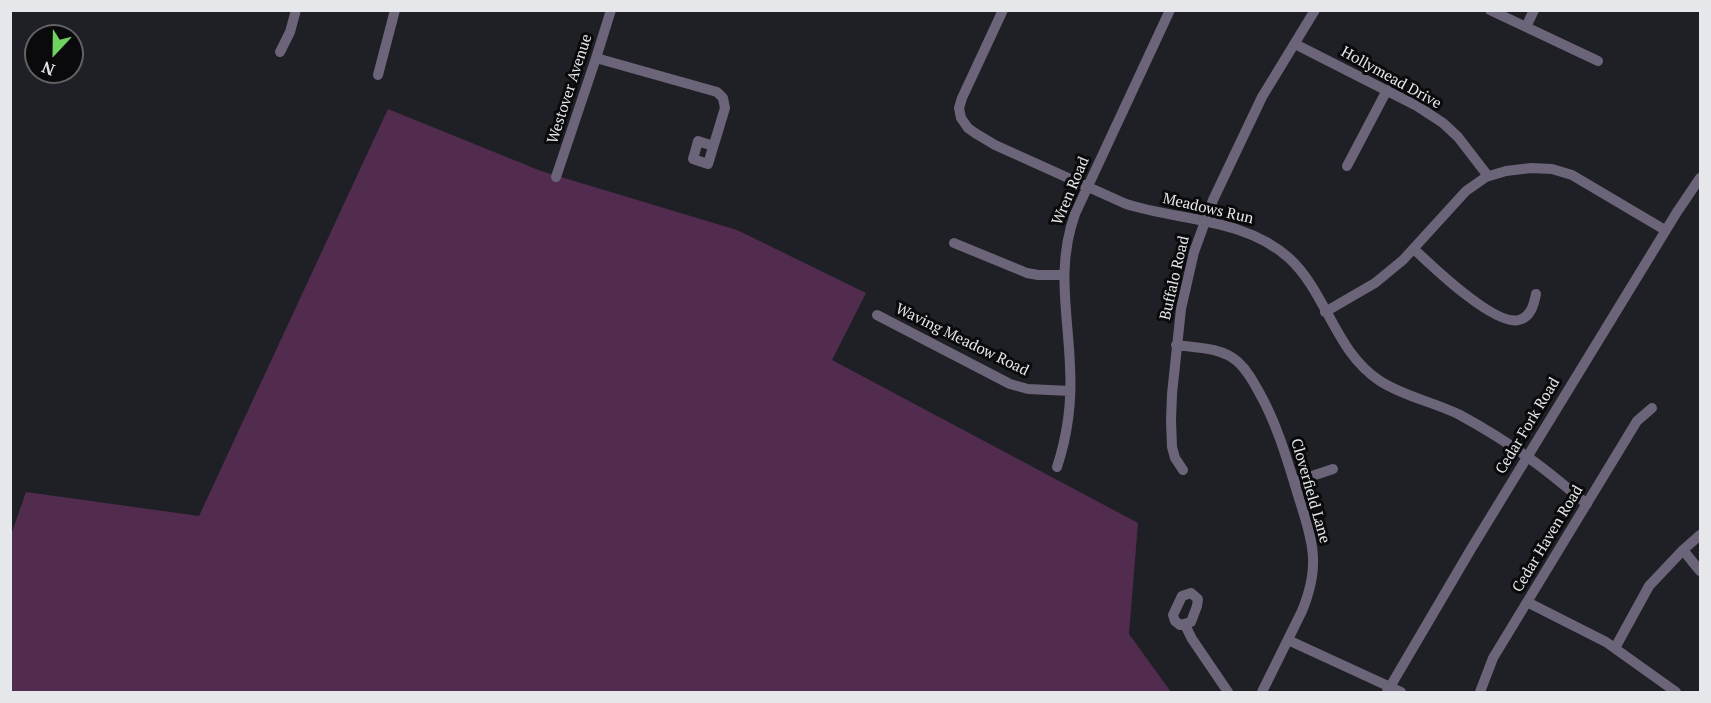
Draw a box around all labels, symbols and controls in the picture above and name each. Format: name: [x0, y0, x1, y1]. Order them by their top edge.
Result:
north arrow: [24, 24, 84, 84]
street label: Westover Avenue: [544, 32, 596, 146]
street label: Hollymead Drive: [1338, 43, 1444, 113]
text: N: [38, 56, 58, 81]
street label: Wren Road: [1049, 154, 1093, 228]
street label: Meadows Run: [1161, 190, 1255, 228]
street label: Buffalo Road: [1157, 234, 1193, 322]
street label: Waving Meadow Road: [893, 300, 1031, 380]
street label: Cedar Fork Road: [1492, 375, 1564, 477]
street label: Cloverfield Lane: [1286, 437, 1334, 545]
street label: Cedar Haven Road: [1509, 482, 1587, 596]

